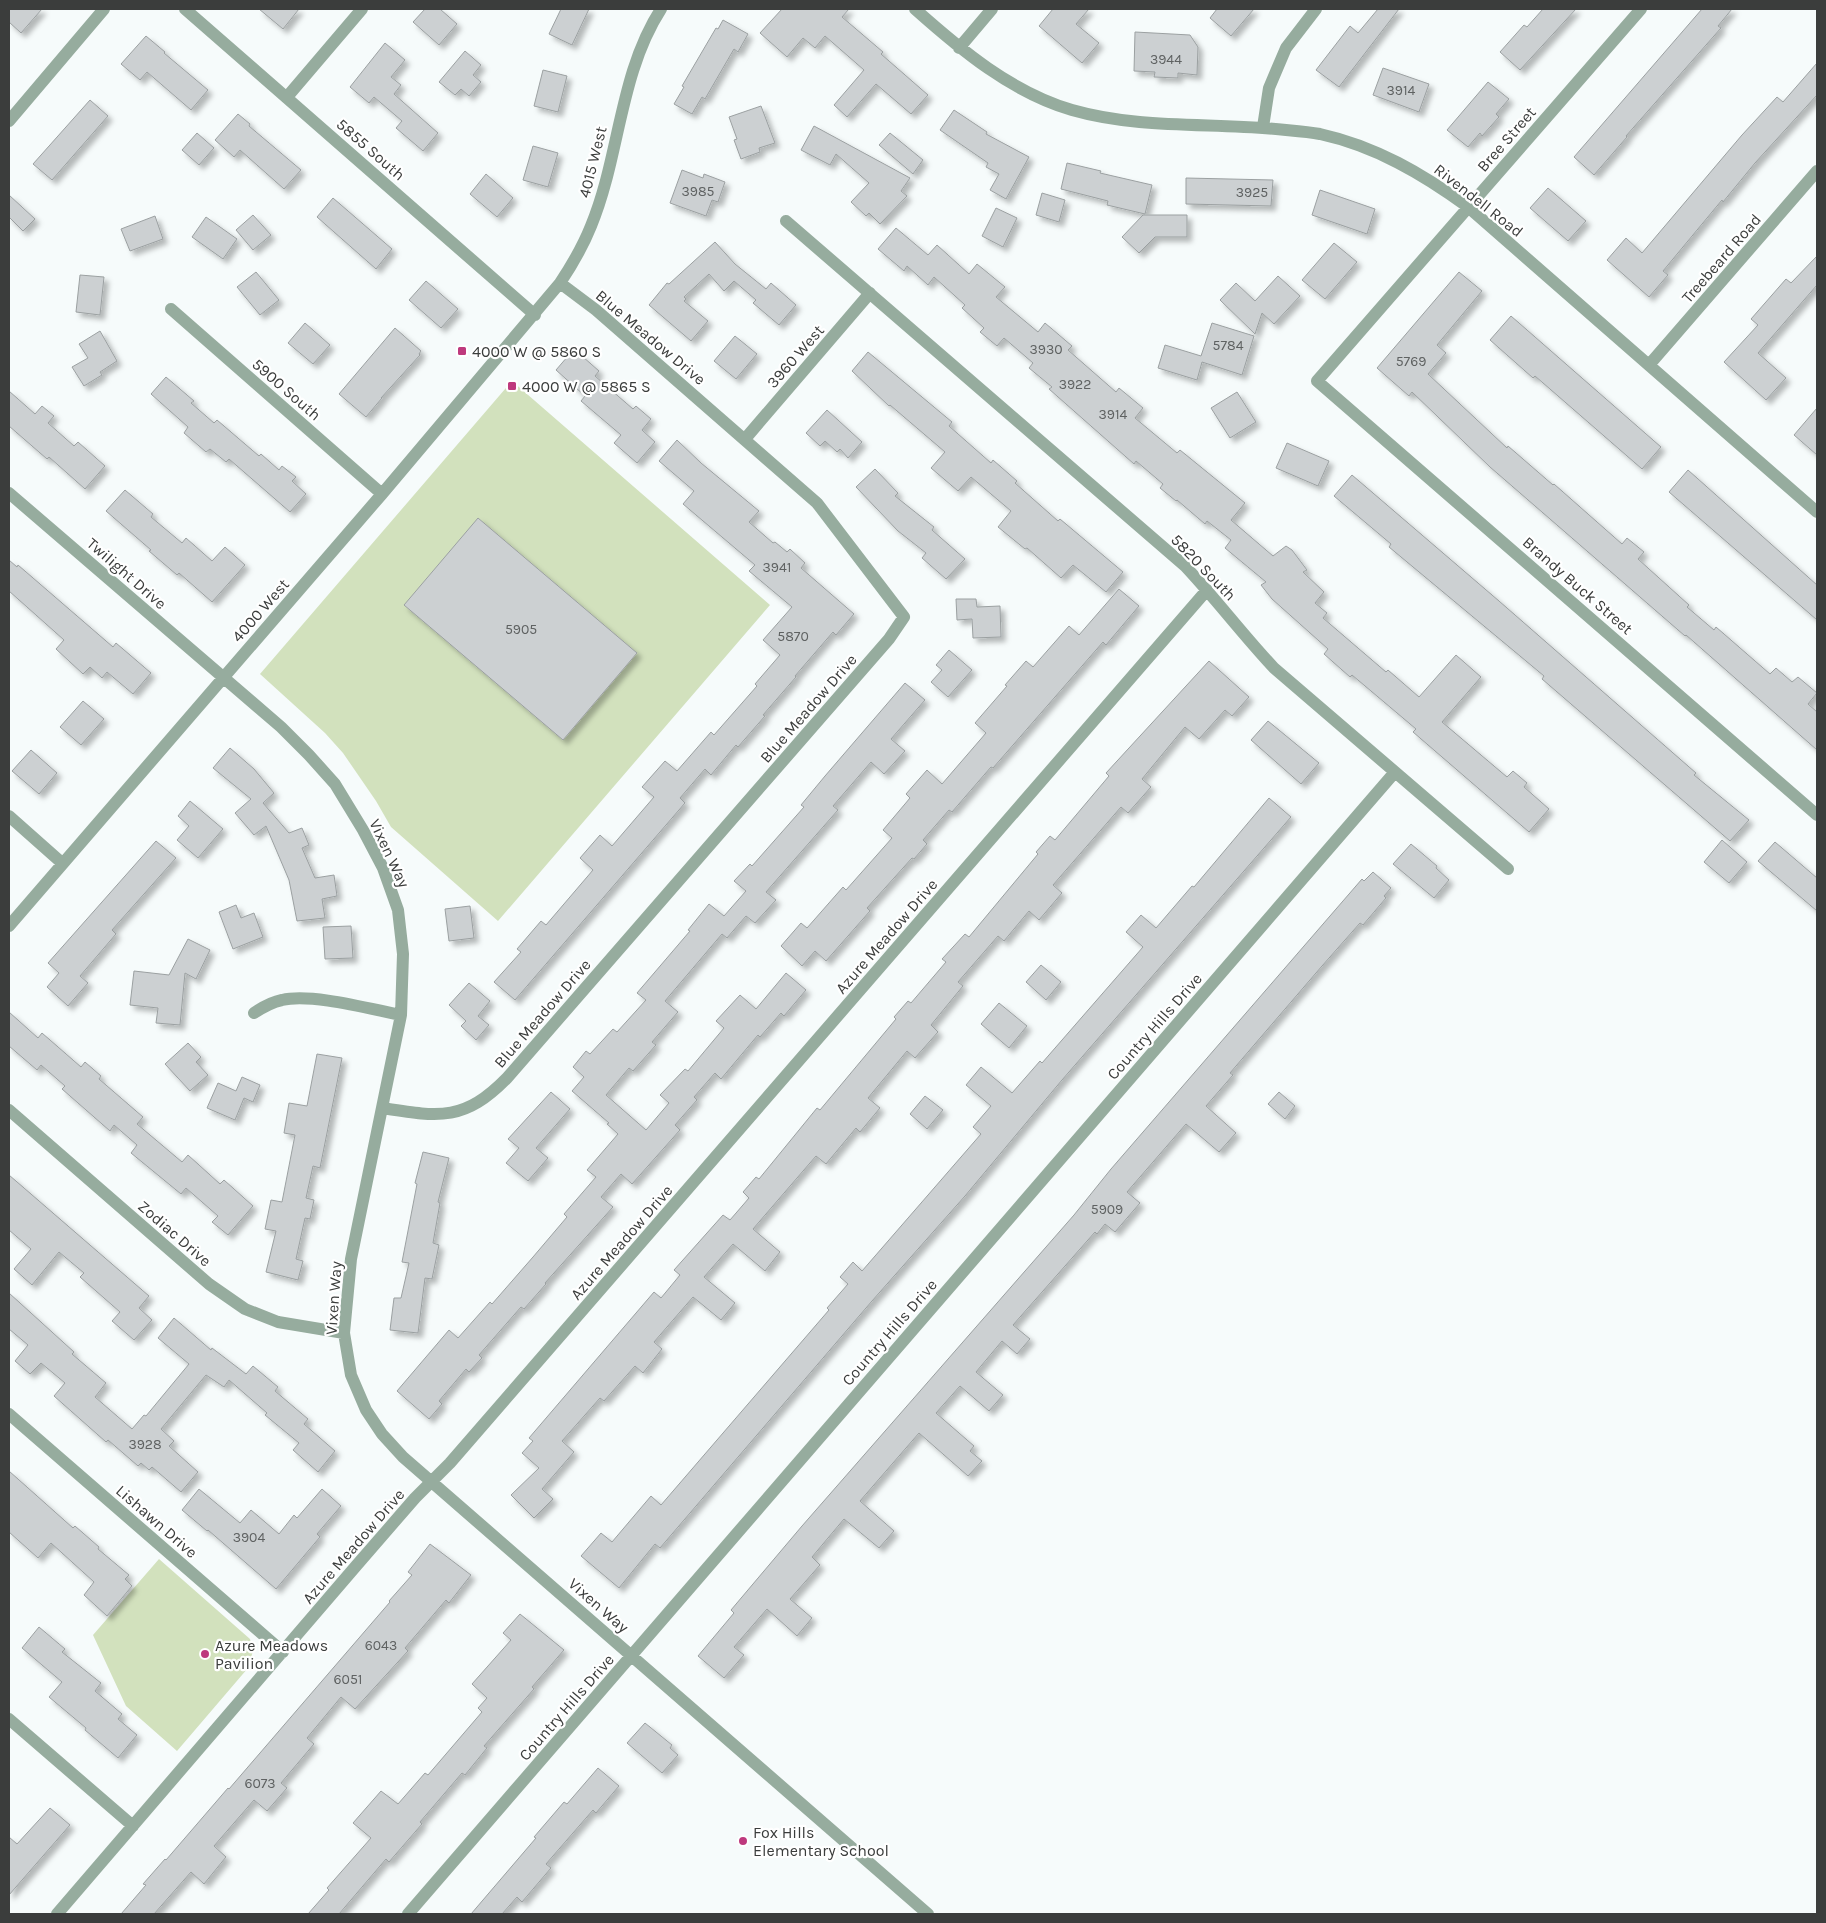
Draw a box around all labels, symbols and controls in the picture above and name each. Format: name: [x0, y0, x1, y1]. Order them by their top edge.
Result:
house number: 3944: [1150, 51, 1182, 68]
house number: 3914: [1387, 82, 1416, 99]
street label: Bree Street: [1473, 103, 1540, 176]
street label: 5855 South: [333, 114, 409, 184]
street label: 4015 West: [574, 124, 611, 200]
street label: Rivendell Road: [1430, 160, 1527, 241]
house number: 3985: [682, 183, 715, 200]
house number: 3925: [1236, 184, 1268, 201]
street label: Treebeard Road: [1678, 210, 1765, 307]
street label: Blue Meadow Drive: [592, 286, 710, 389]
street label: 3960 West: [763, 321, 828, 392]
house number: 5784: [1213, 337, 1244, 354]
house number: 3930: [1030, 341, 1062, 358]
place label: 4000 W @ 5860 S: [472, 342, 601, 361]
marker: 4000 W @ 5860 S: [456, 345, 468, 357]
house number: 5769: [1396, 353, 1426, 370]
street label: 5900 South: [248, 354, 325, 424]
house number: 3922: [1059, 376, 1091, 393]
place label: 4000 W @ 5865 S: [522, 377, 651, 396]
marker: 4000 W @ 5865 S: [506, 380, 518, 392]
house number: 3914: [1099, 406, 1128, 423]
street label: 5820 South: [1167, 530, 1240, 605]
street label: Brandy Buck Street: [1519, 532, 1637, 638]
street label: Twilight Drive: [83, 534, 170, 613]
house number: 3941: [763, 559, 791, 576]
street label: 4000 West: [228, 575, 293, 646]
house number: 5905: [505, 621, 537, 638]
house number: 5870: [777, 628, 809, 645]
street label: Blue Meadow Drive: [756, 650, 861, 767]
street label: Vixen Way: [365, 816, 414, 891]
street label: Azure Meadow Drive: [831, 875, 941, 998]
street label: Blue Meadow Drive: [490, 955, 595, 1072]
street label: Country Hills Drive: [1103, 969, 1206, 1083]
street label: Azure Meadow Drive: [566, 1181, 676, 1304]
street label: Zodiac Drive: [134, 1196, 215, 1270]
house number: 5909: [1091, 1201, 1123, 1218]
street label: Vixen Way: [321, 1260, 346, 1335]
street label: Country Hills Drive: [838, 1275, 941, 1389]
house number: 3928: [128, 1436, 162, 1453]
street label: Lishawn Drive: [112, 1481, 201, 1562]
street label: Azure Meadow Drive: [298, 1485, 408, 1608]
house number: 3904: [233, 1529, 265, 1546]
street label: Vixen Way: [565, 1574, 633, 1637]
place label: Azure Meadows Pavilion: [215, 1636, 328, 1673]
house number: 6043: [365, 1637, 397, 1654]
marker: Azure Meadows Pavilion: [199, 1648, 211, 1660]
street label: Country Hills Drive: [515, 1650, 618, 1764]
house number: 6051: [334, 1671, 362, 1688]
house number: 6073: [244, 1775, 276, 1792]
place label: Fox Hills Elementary School: [753, 1823, 889, 1860]
marker: Fox Hills Elementary School: [737, 1835, 749, 1847]

